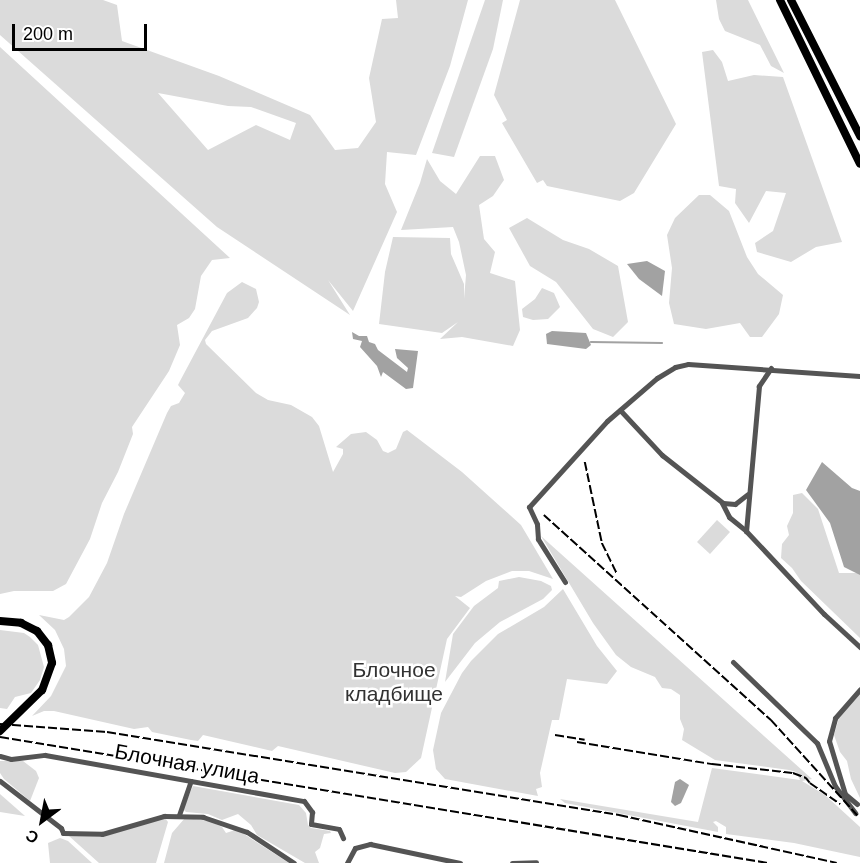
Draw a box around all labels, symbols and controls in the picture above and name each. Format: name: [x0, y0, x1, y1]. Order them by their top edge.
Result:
scale bar: [15, 12, 150, 50]
text: 200 m: [23, 24, 73, 44]
park label: Блочное кладбище: [345, 657, 443, 707]
street label: Блочная улица: [113, 739, 261, 789]
north arrow: [12, 791, 72, 851]
text: С: [23, 826, 42, 847]

